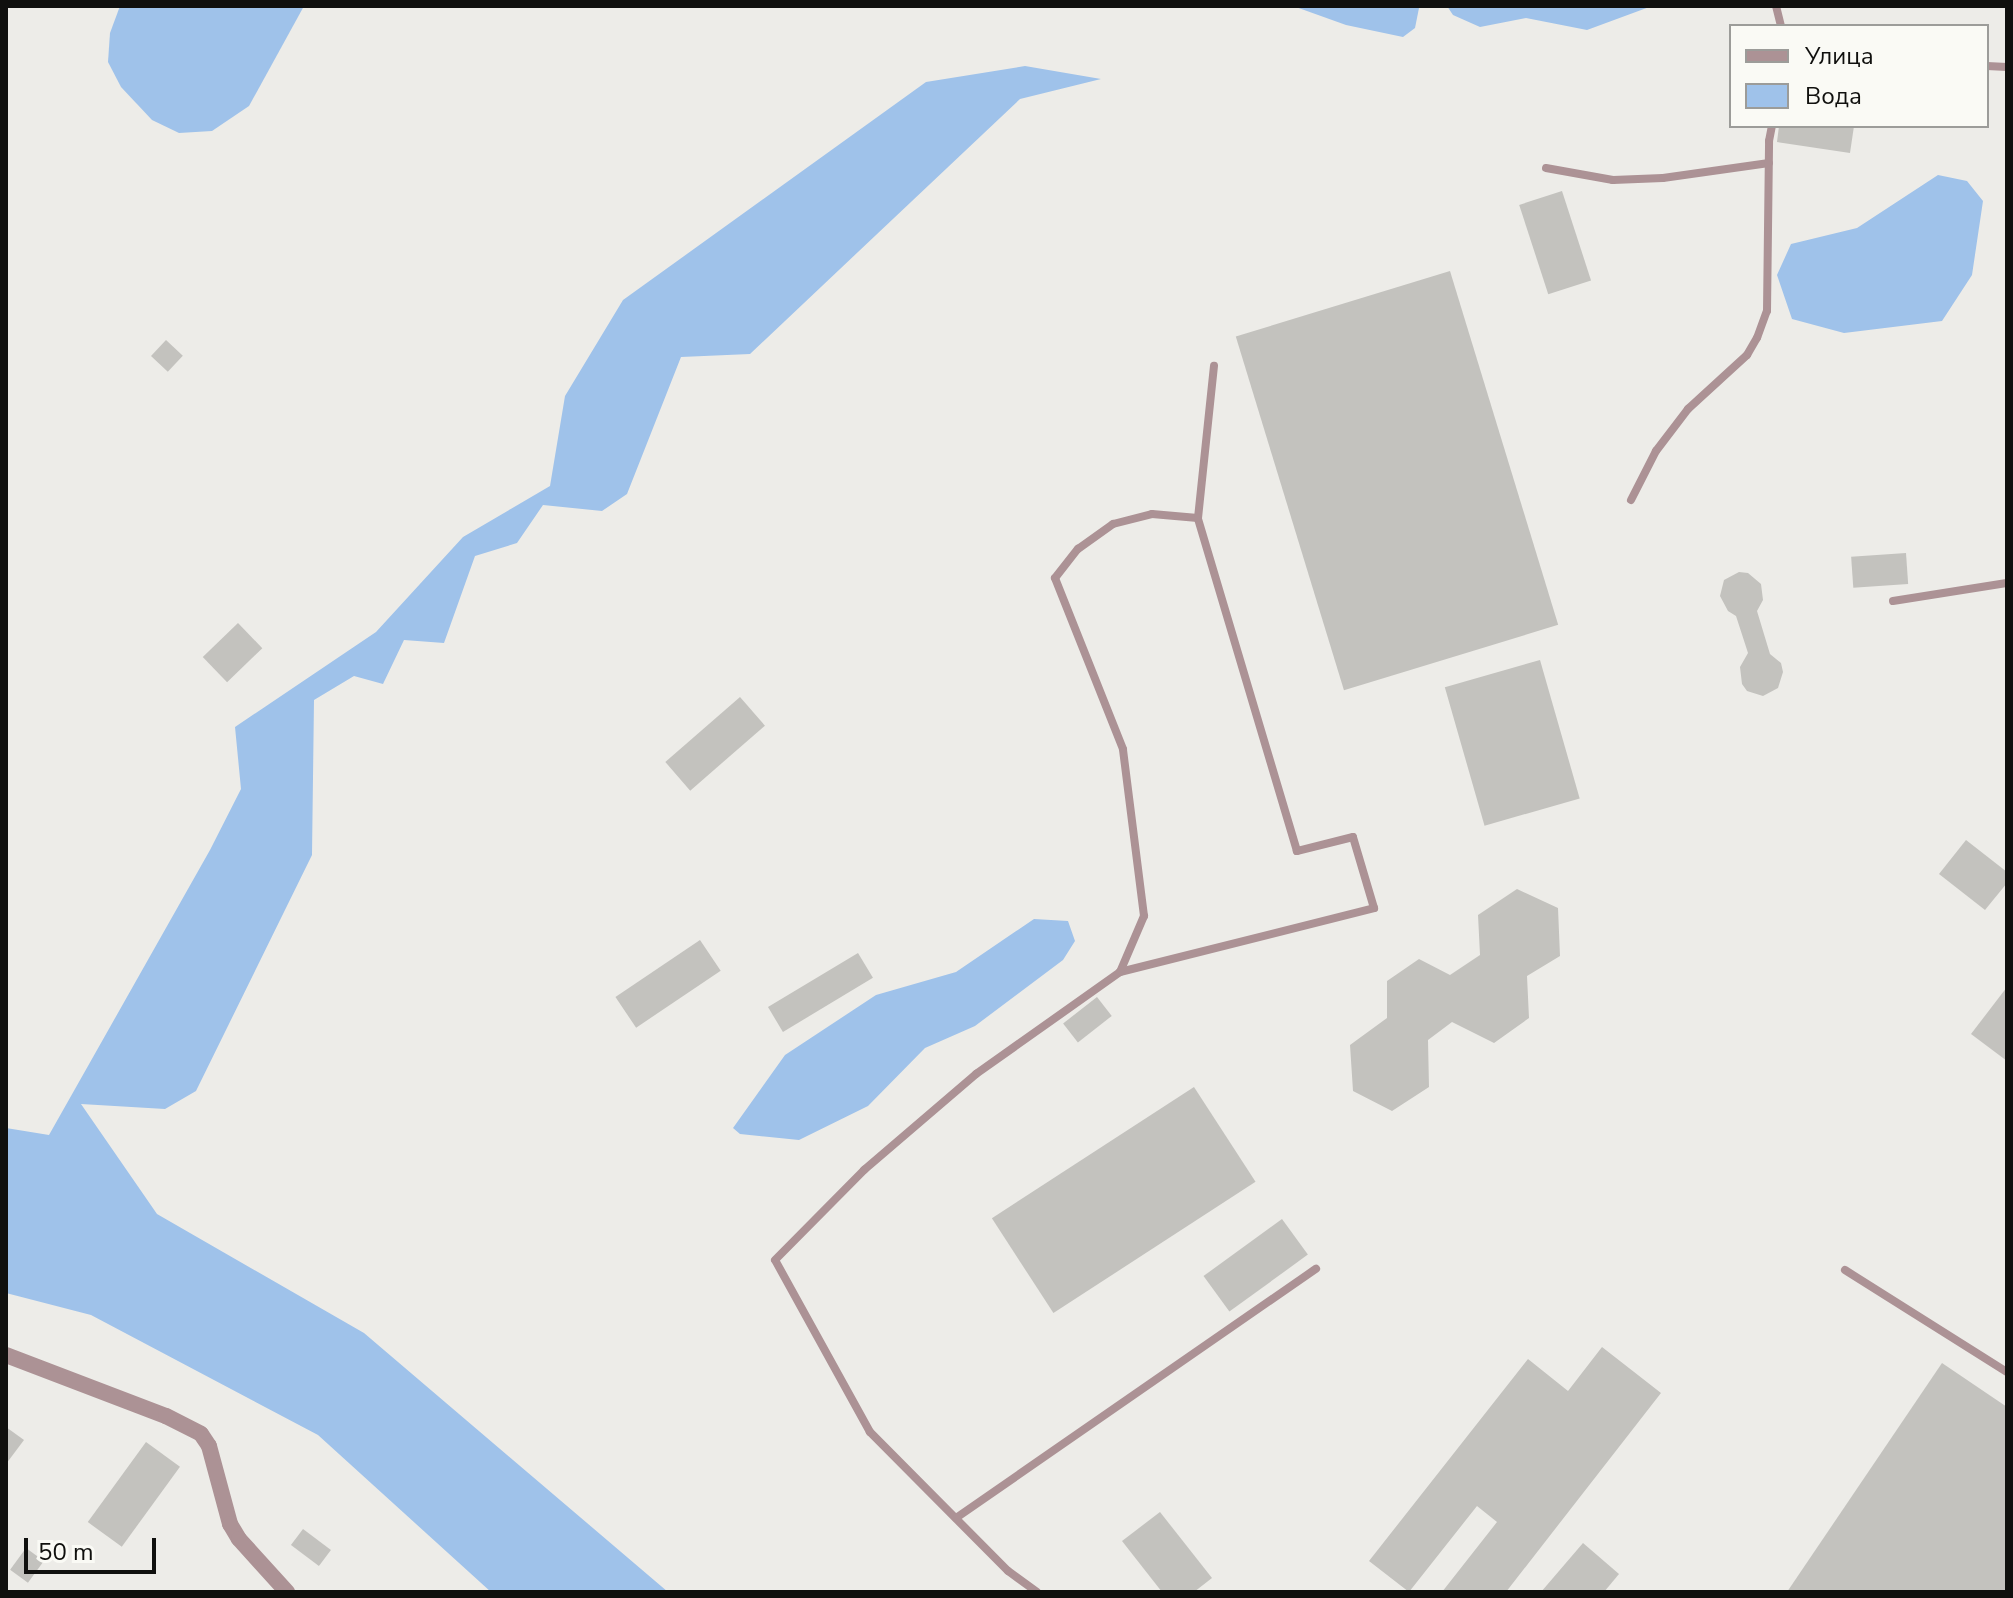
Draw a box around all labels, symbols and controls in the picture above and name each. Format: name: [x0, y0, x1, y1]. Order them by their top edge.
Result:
legend: [1729, 24, 1989, 128]
text: Улица: [1805, 40, 1874, 72]
text: Вода: [1805, 80, 1862, 112]
scale bar: [28, 1522, 160, 1572]
text: 50 m: [38, 1536, 94, 1568]

